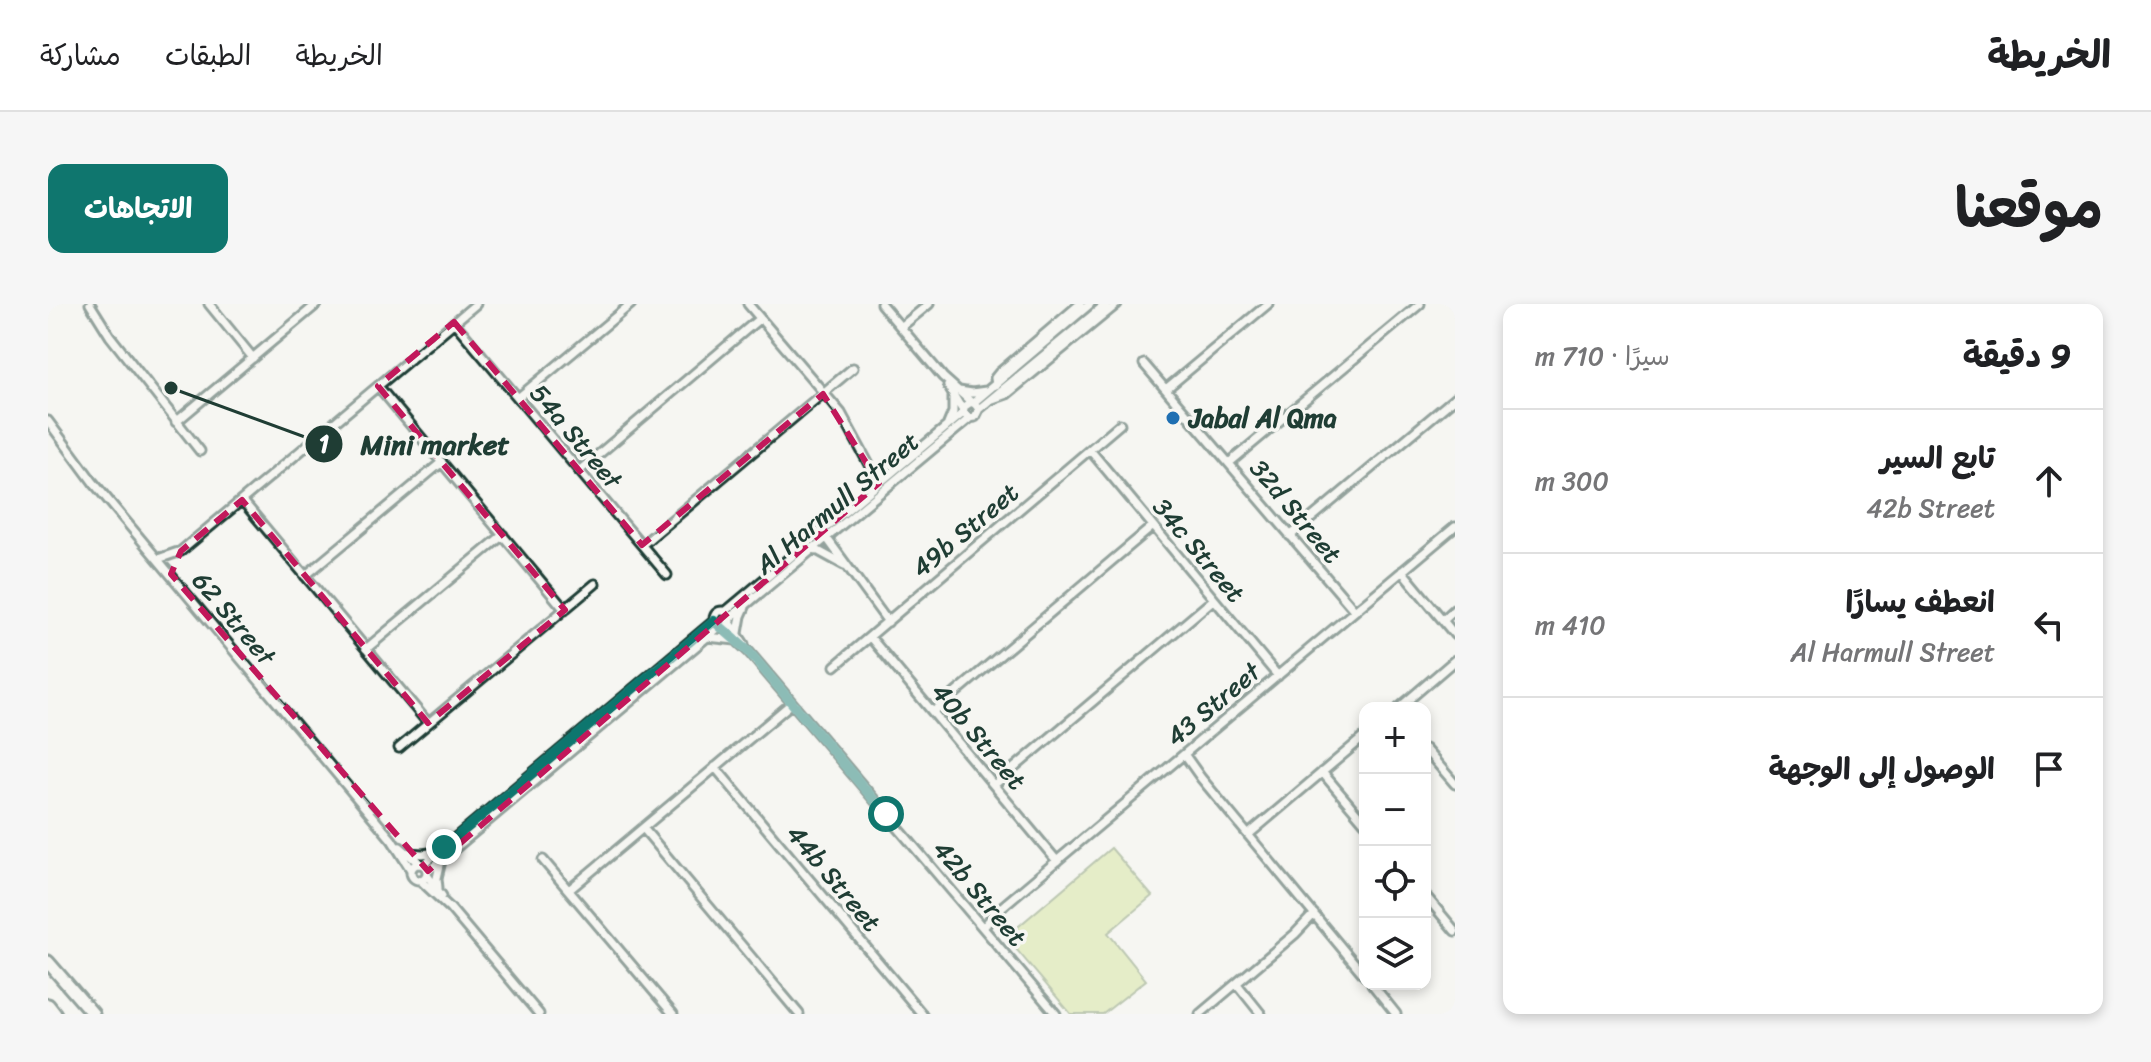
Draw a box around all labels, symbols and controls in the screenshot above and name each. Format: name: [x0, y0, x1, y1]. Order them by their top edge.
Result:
text: الخريطة: [1987, 22, 2111, 89]
text: مشاركة: [40, 31, 121, 80]
text: الطبقات: [165, 31, 251, 80]
text: الخريطة: [295, 31, 383, 80]
text: موقعنا: [1955, 159, 2103, 258]
button: الاتجاهات: [48, 164, 228, 253]
text: 9 دقيقة: [1963, 326, 2071, 386]
text: سيرًا · 710 m: [1535, 333, 1670, 379]
street label: 54a Street: [518, 373, 635, 500]
place label: Jabal Al Qma: [1187, 395, 1337, 441]
marker: Jabal Al Qma: [1164, 409, 1182, 427]
callout: Mini market: [304, 418, 526, 470]
text: Mini market: [359, 420, 510, 469]
street label: Al Harmull Street: [743, 420, 930, 587]
text: 1: [319, 423, 329, 465]
text: تابع السير: [1880, 431, 1995, 485]
street label: 32d Street: [1238, 448, 1354, 574]
text: 300 m: [1535, 458, 1609, 504]
icon: ahead: [2027, 459, 2071, 503]
street label: 49b Street: [901, 471, 1029, 589]
text: 42b Street: [1866, 485, 1995, 531]
street label: 34c Street: [1141, 487, 1257, 613]
street label: 62 Street: [180, 560, 289, 677]
text: انعطف يسارًا: [1845, 575, 1995, 629]
text: 410 m: [1535, 602, 1606, 648]
icon: left: [2027, 603, 2071, 647]
text: Al Harmull Street: [1791, 629, 1995, 675]
street label: 43 Street: [1155, 649, 1272, 758]
street label: 40b Street: [920, 671, 1038, 801]
map controls: [1359, 702, 1431, 990]
button: +: [1359, 702, 1431, 774]
text: الوصول إلى الوجهة: [1768, 742, 1995, 796]
icon: arrive: [2027, 747, 2071, 791]
button: −: [1359, 774, 1431, 846]
route start: [868, 796, 904, 832]
street label: 44b Street: [775, 813, 893, 943]
route end: [426, 829, 462, 865]
street label: 42b Street: [921, 829, 1039, 957]
button: locate: [1359, 846, 1431, 918]
button: layers: [1359, 918, 1431, 990]

